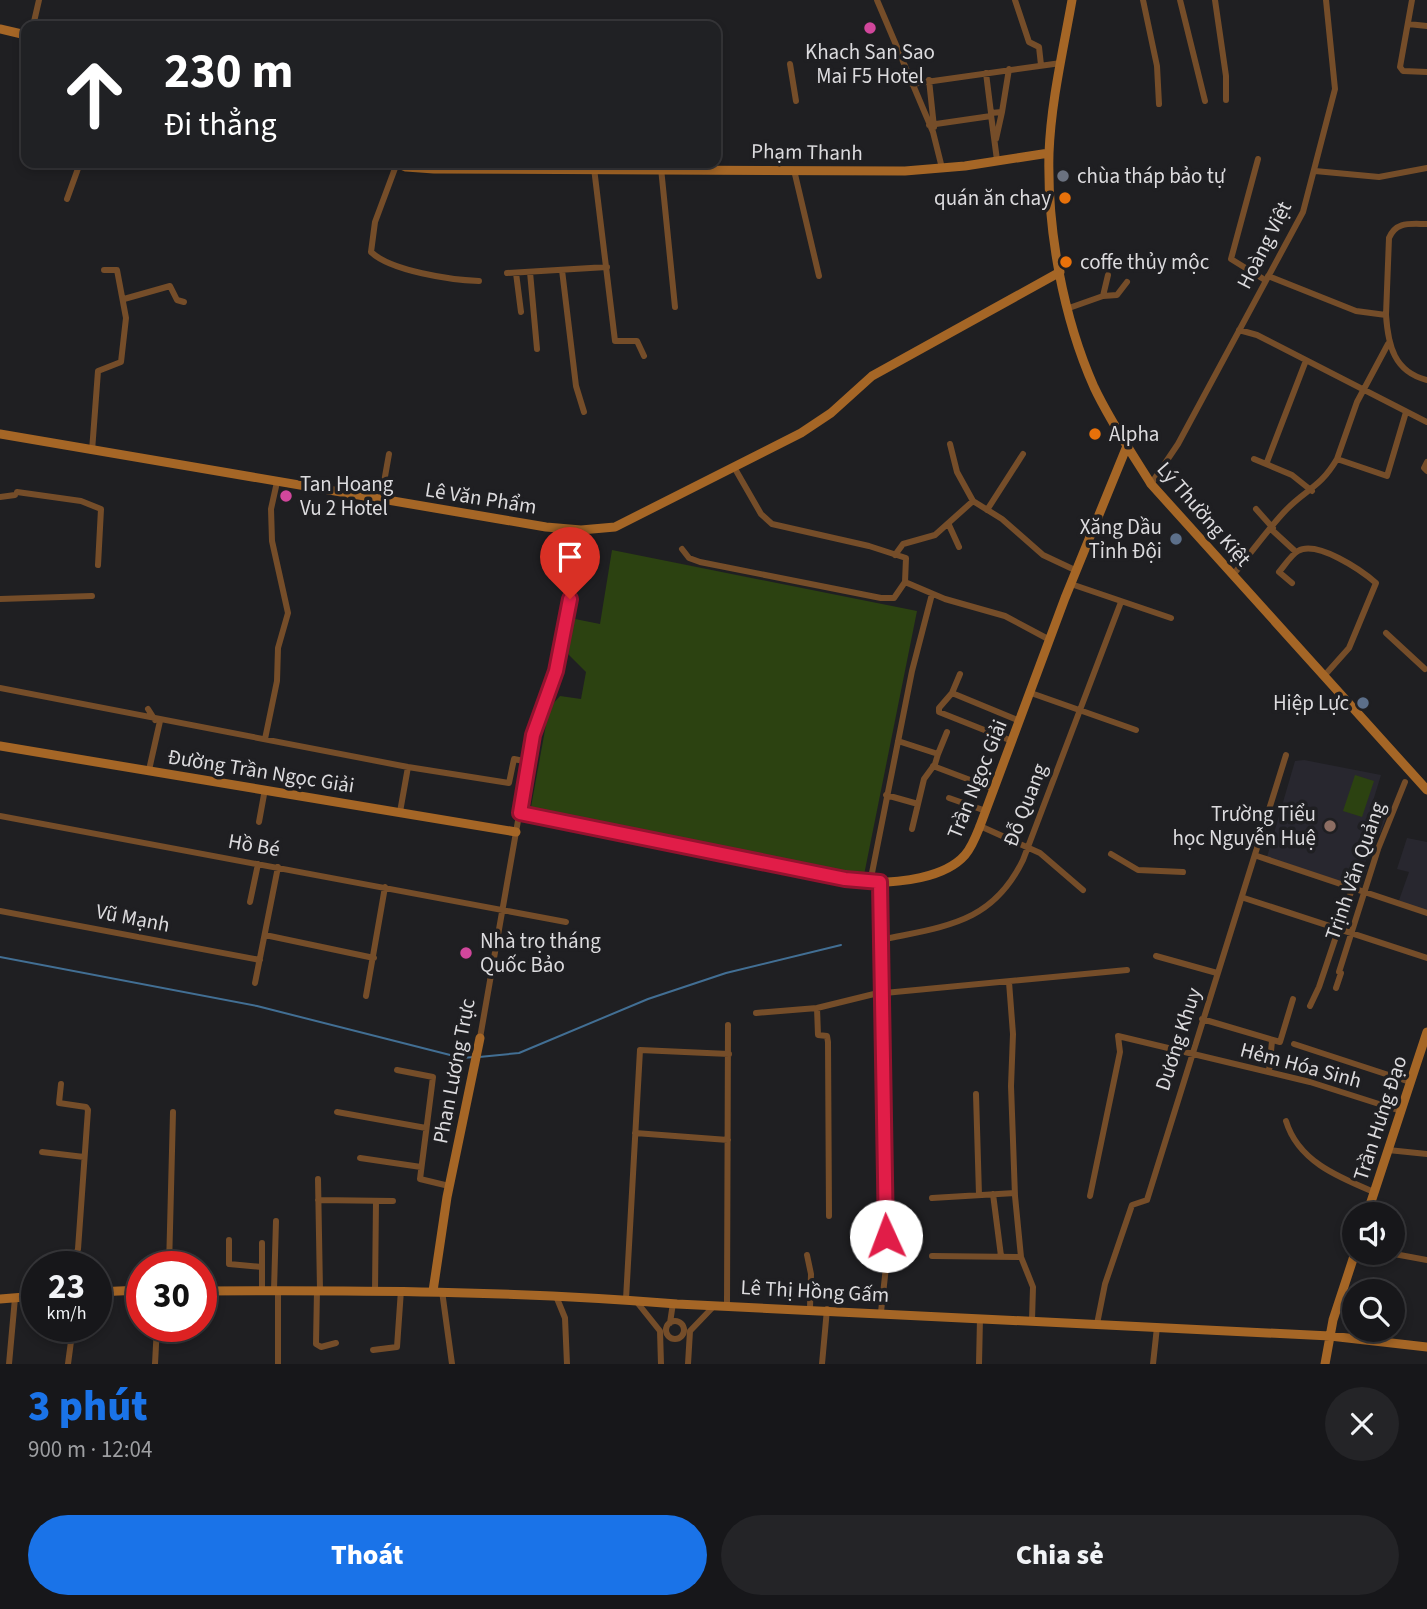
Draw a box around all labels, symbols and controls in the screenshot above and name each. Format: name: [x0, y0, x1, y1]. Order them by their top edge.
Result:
marker: Khach San Sao Mai F5 Hotel: [862, 20, 878, 36]
text: 230 m: [164, 37, 293, 107]
place label: Khach San Sao Mai F5 Hotel: [805, 37, 935, 91]
icon: ahead: [49, 49, 140, 140]
text: Đi thẳng: [164, 102, 277, 148]
street label: Phạm Thanh: [751, 136, 863, 168]
place label: chùa tháp bảo tự: [1077, 161, 1226, 191]
marker: chùa tháp bảo tự: [1055, 168, 1071, 184]
place label: quán ăn chay: [934, 183, 1051, 213]
marker: quán ăn chay: [1057, 190, 1073, 206]
street label: Hoàng Việt: [1229, 196, 1299, 294]
place label: coffe thủy mộc: [1080, 247, 1210, 277]
marker: coffe thủy mộc: [1058, 254, 1074, 270]
place label: Alpha: [1109, 419, 1159, 449]
marker: Alpha: [1087, 426, 1103, 442]
street label: Lý Thường Kiệt: [1150, 455, 1258, 573]
place label: Tan Hoang Vu 2 Hotel: [300, 469, 394, 523]
street label: Lê Văn Phẩm: [423, 474, 539, 522]
marker: Tan Hoang Vu 2 Hotel: [278, 488, 294, 504]
place label: Xăng Dầu Tỉnh Đội: [1080, 512, 1162, 566]
pin: [540, 527, 600, 599]
marker: Xăng Dầu Tỉnh Đội: [1168, 531, 1184, 547]
icon: arrive: [551, 538, 589, 576]
place label: Hiệp Lực: [1273, 688, 1349, 718]
marker: Hiệp Lực: [1355, 695, 1371, 711]
street label: Trần Ngọc Giải: [939, 715, 1015, 843]
street label: Đường Trần Ngọc Giải: [165, 741, 357, 801]
street label: Đỗ Quang: [995, 759, 1055, 851]
street label: Trịnh Văn Quảng: [1317, 797, 1393, 944]
place label: Trường Tiểu học Nguyễn Huệ: [1172, 799, 1316, 853]
marker: Trường Tiểu học Nguyễn Huệ: [1322, 818, 1338, 834]
street label: Hồ Bé: [226, 826, 282, 864]
street label: Vũ Mạnh: [94, 896, 172, 940]
place label: Nhà trọ tháng Quốc Bảo: [480, 926, 601, 980]
marker: Nhà trọ tháng Quốc Bảo: [458, 945, 474, 961]
street label: Dương Khuy: [1147, 983, 1209, 1094]
street label: Phan Lương Trực: [425, 995, 483, 1146]
street label: Hẻm Hóa Sinh: [1237, 1034, 1365, 1096]
street label: Trần Hưng Đạo: [1346, 1052, 1414, 1184]
position arrow: [849, 1199, 923, 1273]
map controls: [1342, 1202, 1405, 1342]
button: sound: [1342, 1202, 1405, 1265]
speed limit sign: 30: [126, 1251, 217, 1342]
text: 23: [48, 1262, 85, 1312]
street label: Lê Thị Hồng Gấm: [740, 1272, 890, 1310]
button: search: [1342, 1279, 1405, 1342]
text: km/h: [47, 1301, 86, 1326]
text: 3 phút: [28, 1377, 148, 1437]
button: close: [1325, 1387, 1399, 1461]
text: 900 m · 12:04: [28, 1433, 152, 1466]
button: Thoát: [28, 1515, 707, 1595]
button: Chia sẻ: [721, 1515, 1399, 1595]

